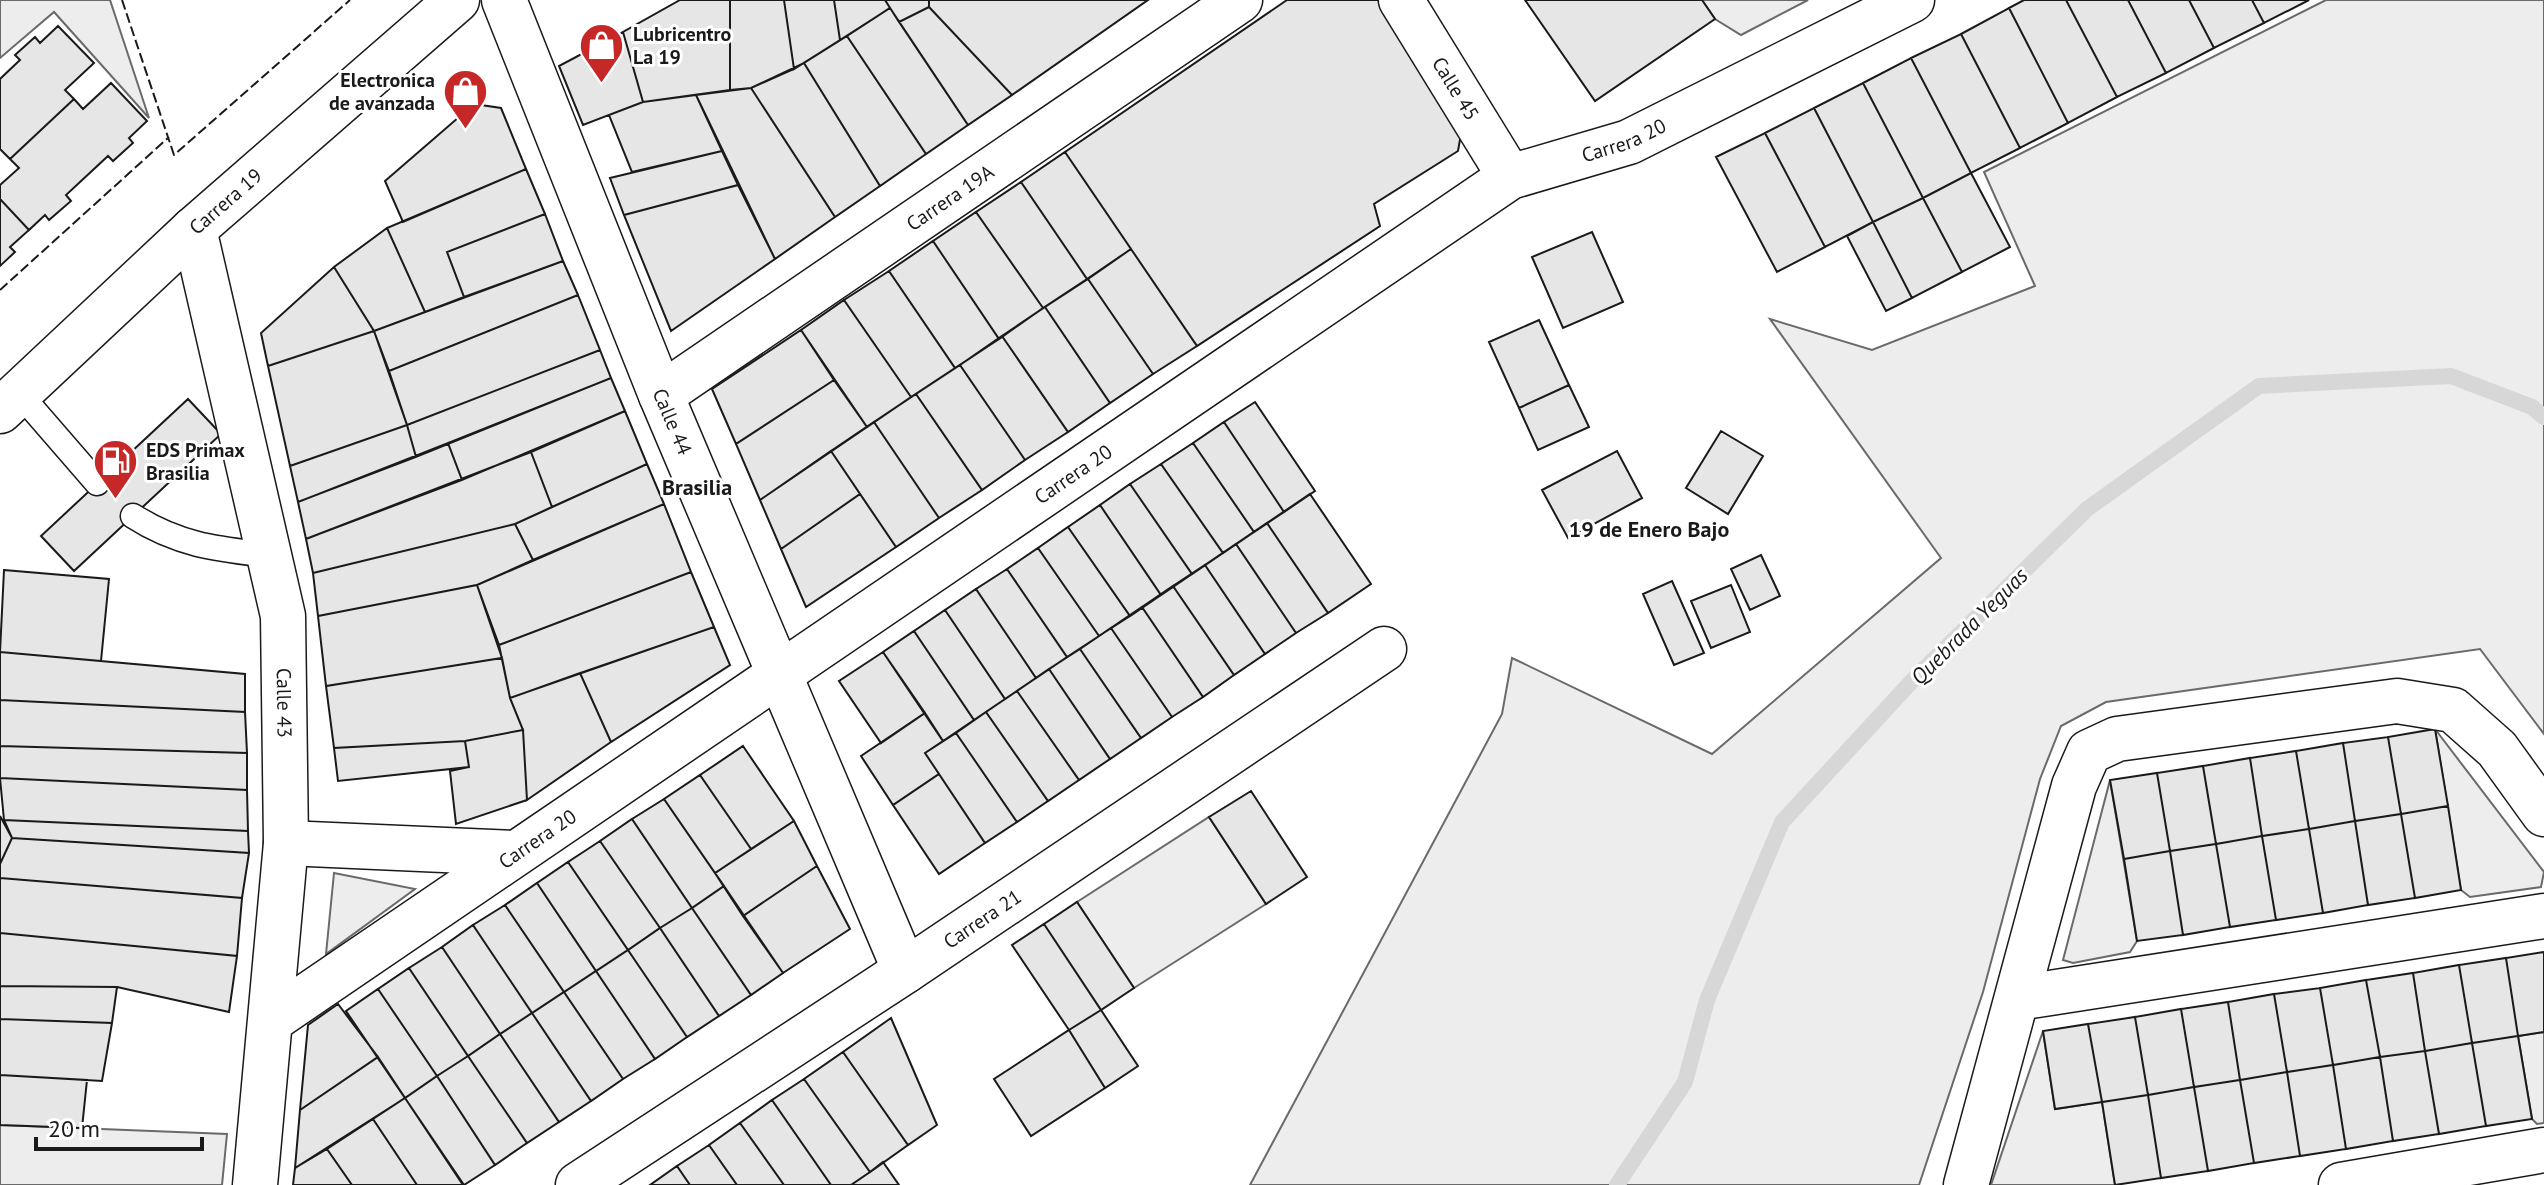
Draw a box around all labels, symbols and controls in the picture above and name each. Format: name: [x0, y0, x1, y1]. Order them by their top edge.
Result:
shop icon: Lubricentro La 19: [578, 21, 626, 84]
place label: Lubricentro La 19: [633, 21, 732, 70]
street label: Calle 45: [1426, 52, 1485, 125]
place label: Electronica de avanzada: [329, 67, 435, 116]
shop icon: Electronica de avanzada: [442, 68, 490, 131]
street label: Carrera 20: [1579, 112, 1671, 168]
street label: Carrera 19A: [901, 159, 999, 237]
street label: Carrera 19: [184, 162, 268, 240]
street label: Calle 44: [647, 385, 698, 459]
fuel station icon: EDS Primax Brasilia: [91, 437, 139, 500]
place label: EDS Primax Brasilia: [146, 437, 245, 486]
street label: Carrera 20: [1029, 439, 1117, 510]
district label: Brasilia: [662, 473, 732, 501]
district label: 19 de Enero Bajo: [1569, 515, 1729, 543]
water label: Quebrada Yeguas: [1905, 561, 2034, 690]
street label: Calle 43: [271, 668, 298, 738]
street label: Carrera 20: [494, 803, 582, 875]
street label: Carrera 21: [938, 883, 1026, 955]
scale bar: [36, 1101, 202, 1151]
text: 20 m: [48, 1113, 100, 1144]

